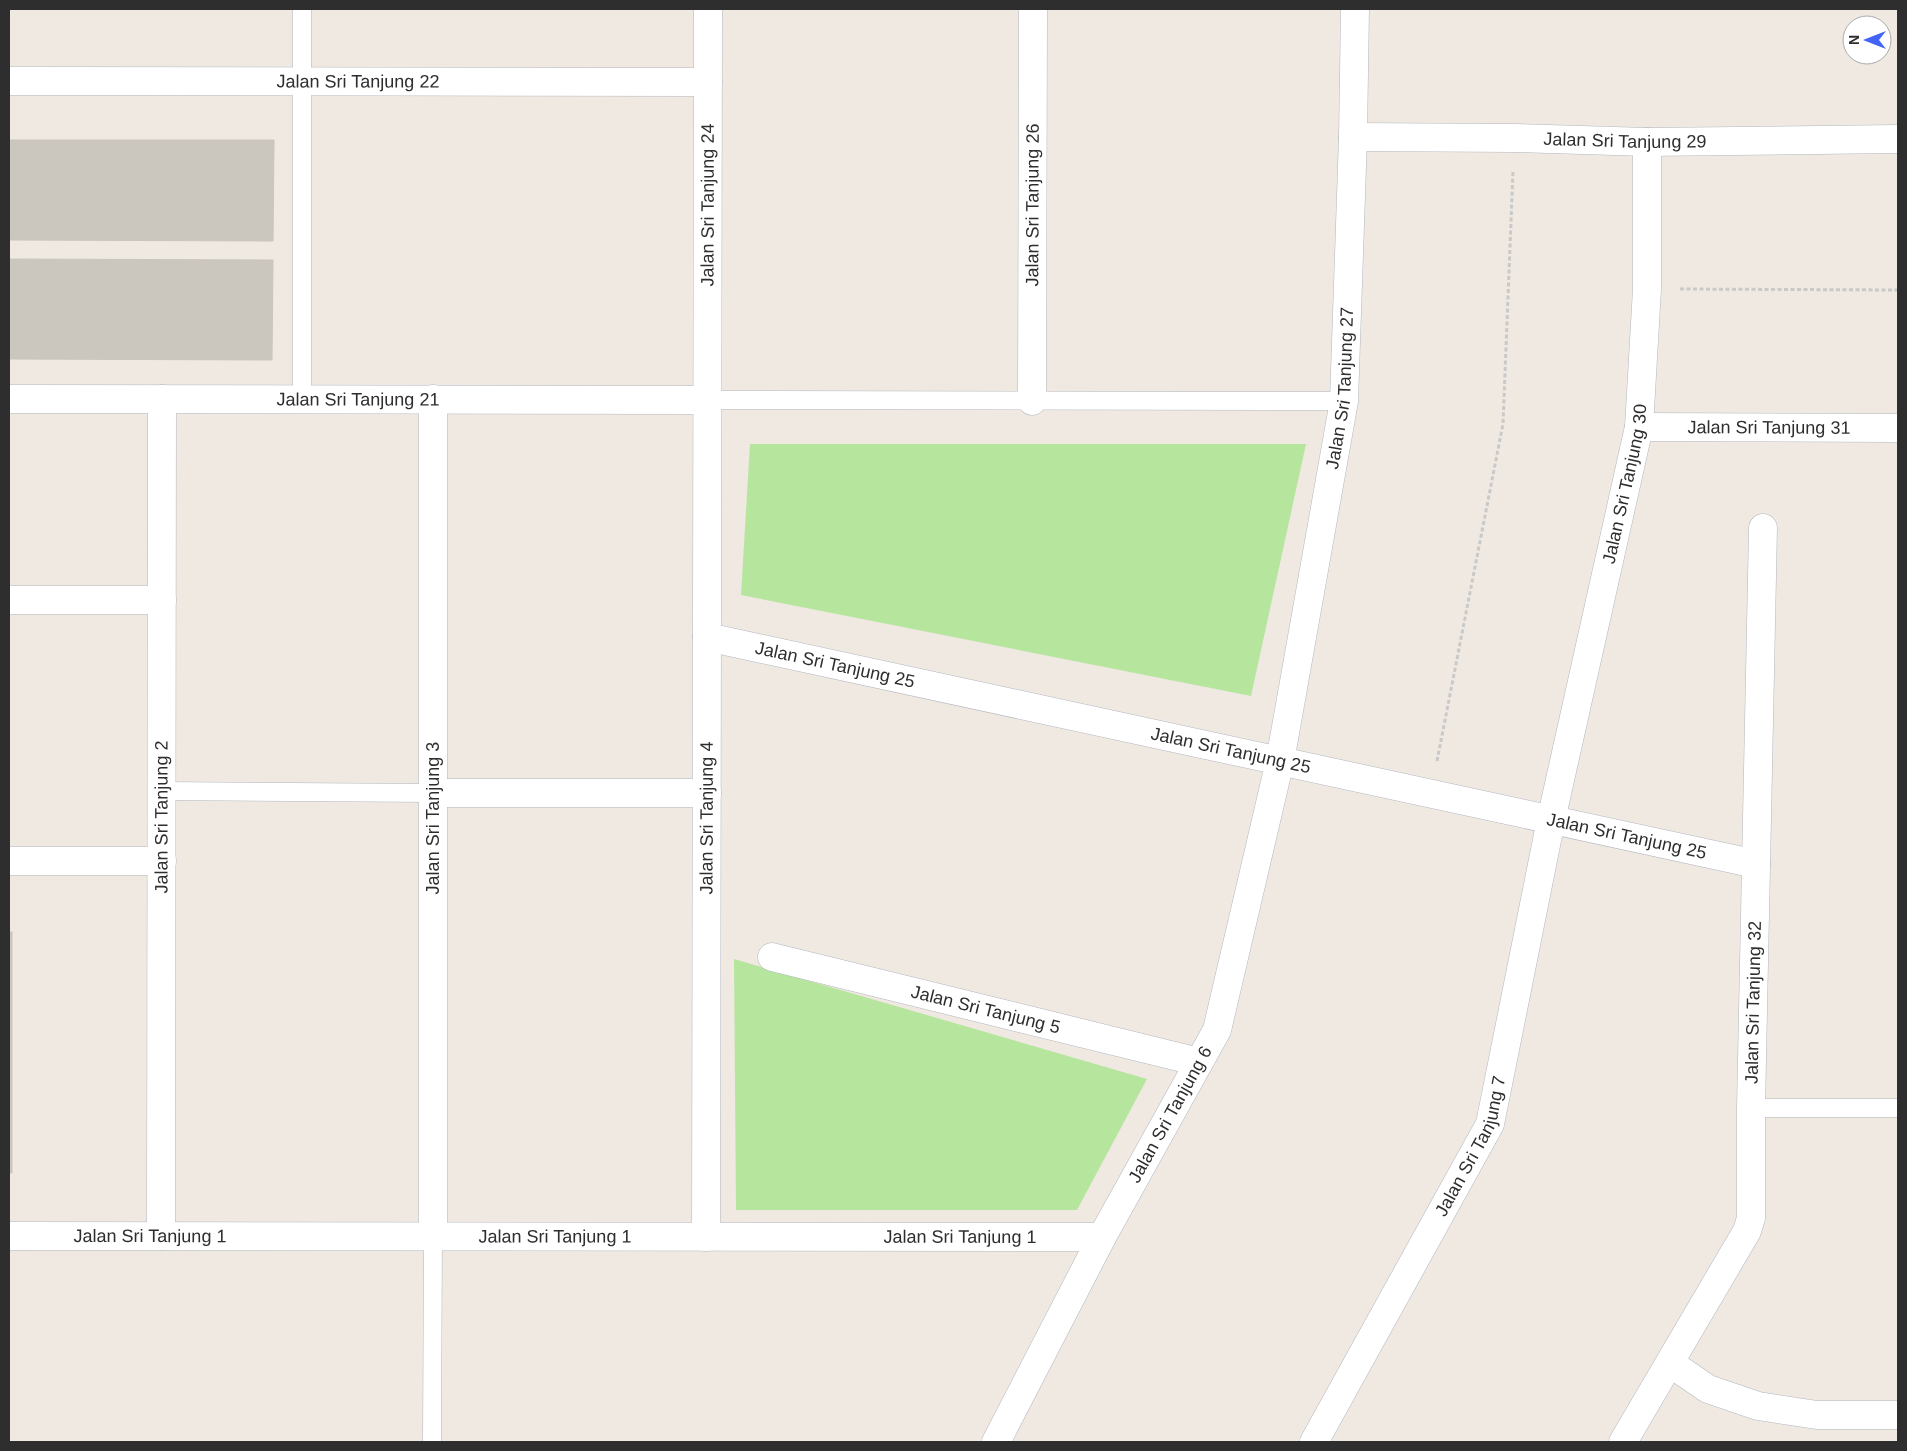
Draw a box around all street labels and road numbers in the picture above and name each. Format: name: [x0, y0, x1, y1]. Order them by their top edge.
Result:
street label: Jalan Sri Tanjung 22: [277, 71, 439, 92]
street label: Jalan Sri Tanjung 24: [698, 124, 718, 286]
street label: Jalan Sri Tanjung 26: [1022, 124, 1043, 286]
street label: Jalan Sri Tanjung 29: [1543, 129, 1706, 152]
street label: Jalan Sri Tanjung 27: [1322, 307, 1357, 471]
street label: Jalan Sri Tanjung 21: [277, 389, 439, 410]
street label: Jalan Sri Tanjung 30: [1599, 403, 1650, 566]
street label: Jalan Sri Tanjung 31: [1688, 417, 1850, 438]
street label: Jalan Sri Tanjung 25: [753, 638, 917, 692]
street label: Jalan Sri Tanjung 25: [1149, 723, 1313, 777]
street label: Jalan Sri Tanjung 2: [151, 741, 172, 893]
street label: Jalan Sri Tanjung 3: [423, 742, 443, 894]
street label: Jalan Sri Tanjung 4: [697, 742, 717, 894]
street label: Jalan Sri Tanjung 25: [1545, 809, 1708, 863]
street label: Jalan Sri Tanjung 32: [1742, 921, 1765, 1084]
street label: Jalan Sri Tanjung 5: [909, 982, 1062, 1037]
street label: Jalan Sri Tanjung 6: [1124, 1043, 1216, 1186]
street label: Jalan Sri Tanjung 7: [1431, 1074, 1509, 1220]
street label: Jalan Sri Tanjung 1: [74, 1226, 226, 1246]
street label: Jalan Sri Tanjung 1: [479, 1226, 631, 1247]
street label: Jalan Sri Tanjung 1: [884, 1227, 1036, 1247]

